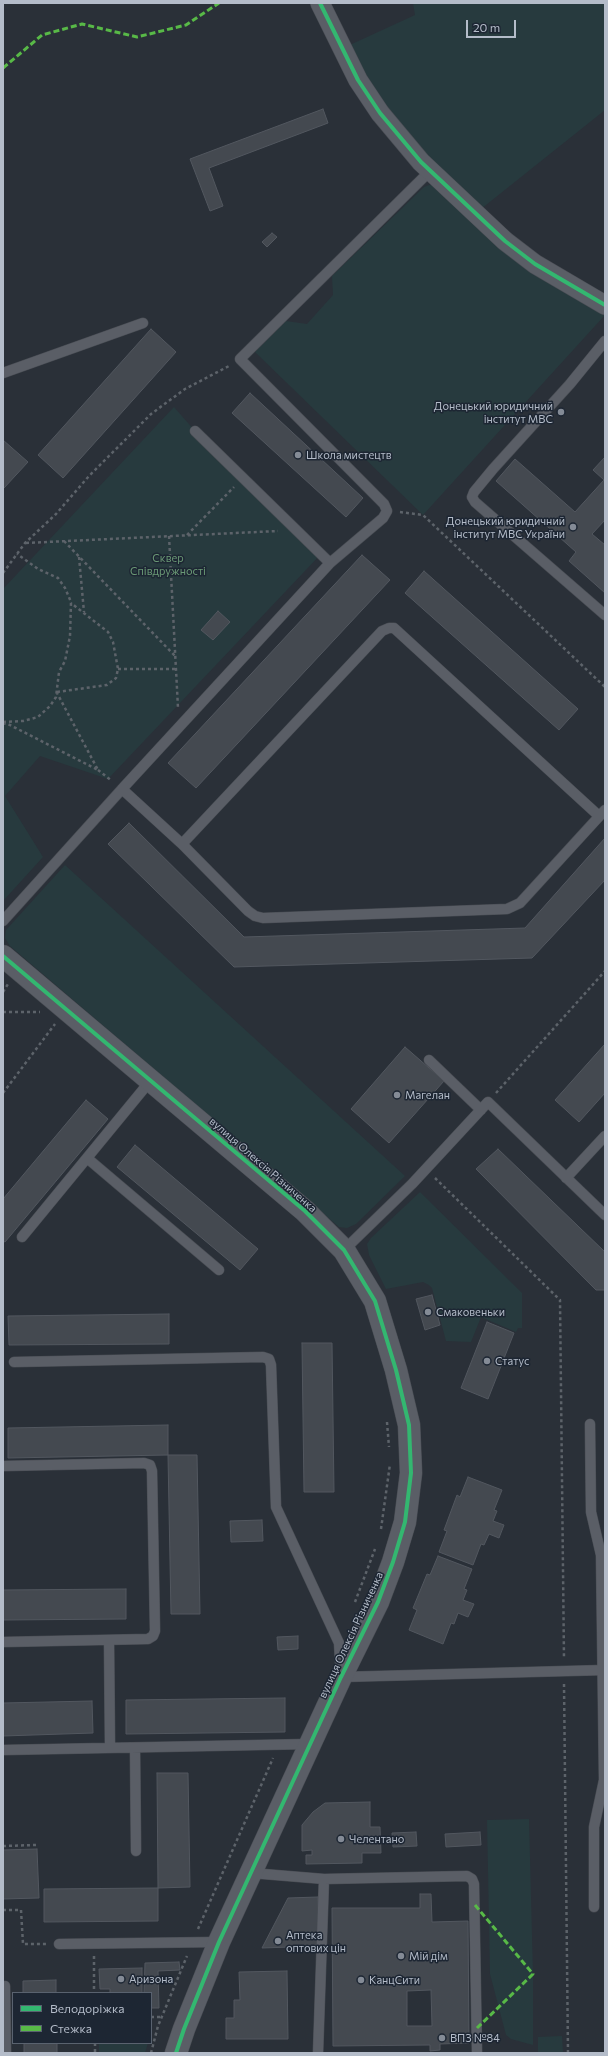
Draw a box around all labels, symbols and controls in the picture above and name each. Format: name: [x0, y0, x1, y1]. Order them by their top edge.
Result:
scale bar: [468, 12, 518, 38]
text: 20 m: [473, 20, 500, 34]
place label: Донецький юридичний інститут МВС: [434, 399, 553, 425]
marker: Донецький юридичний інститут МВС: [556, 407, 566, 417]
place label: Школа мистецтв: [306, 448, 392, 462]
marker: Школа мистецтв: [293, 450, 303, 460]
place label: Донецький юридичний інститут МВС України: [446, 514, 565, 540]
marker: Донецький юридичний інститут МВС України: [568, 522, 578, 532]
park label: Сквер Співдружності: [130, 551, 206, 577]
place label: Магелан: [405, 1088, 450, 1102]
marker: Магелан: [392, 1090, 402, 1100]
street label: вулиця Олексія Різниченка: [207, 1115, 319, 1215]
place label: Смаковеньки: [436, 1305, 505, 1319]
marker: Смаковеньки: [423, 1307, 433, 1317]
place label: Статус: [495, 1354, 529, 1368]
marker: Статус: [482, 1356, 492, 1366]
street label: вулиця Олексія Різниченка: [316, 1570, 386, 1700]
place label: Челентано: [349, 1832, 404, 1846]
marker: Челентано: [336, 1834, 346, 1844]
place label: Аптека оптових цін: [286, 1928, 346, 1954]
marker: Аптека оптових цін: [273, 1936, 283, 1946]
place label: Мій дім: [409, 1949, 448, 1963]
marker: Мій дім: [396, 1951, 406, 1961]
place label: Аризона: [129, 1972, 173, 1986]
place label: КанцСити: [369, 1973, 420, 1987]
marker: Аризона: [116, 1974, 126, 1984]
marker: КанцСити: [356, 1975, 366, 1985]
legend: [12, 1992, 152, 2044]
text: Велодоріжка: [50, 2001, 125, 2015]
text: Стежка: [50, 2021, 92, 2035]
place label: ВПЗ №84: [450, 2031, 500, 2045]
marker: ВПЗ №84: [437, 2033, 447, 2043]

